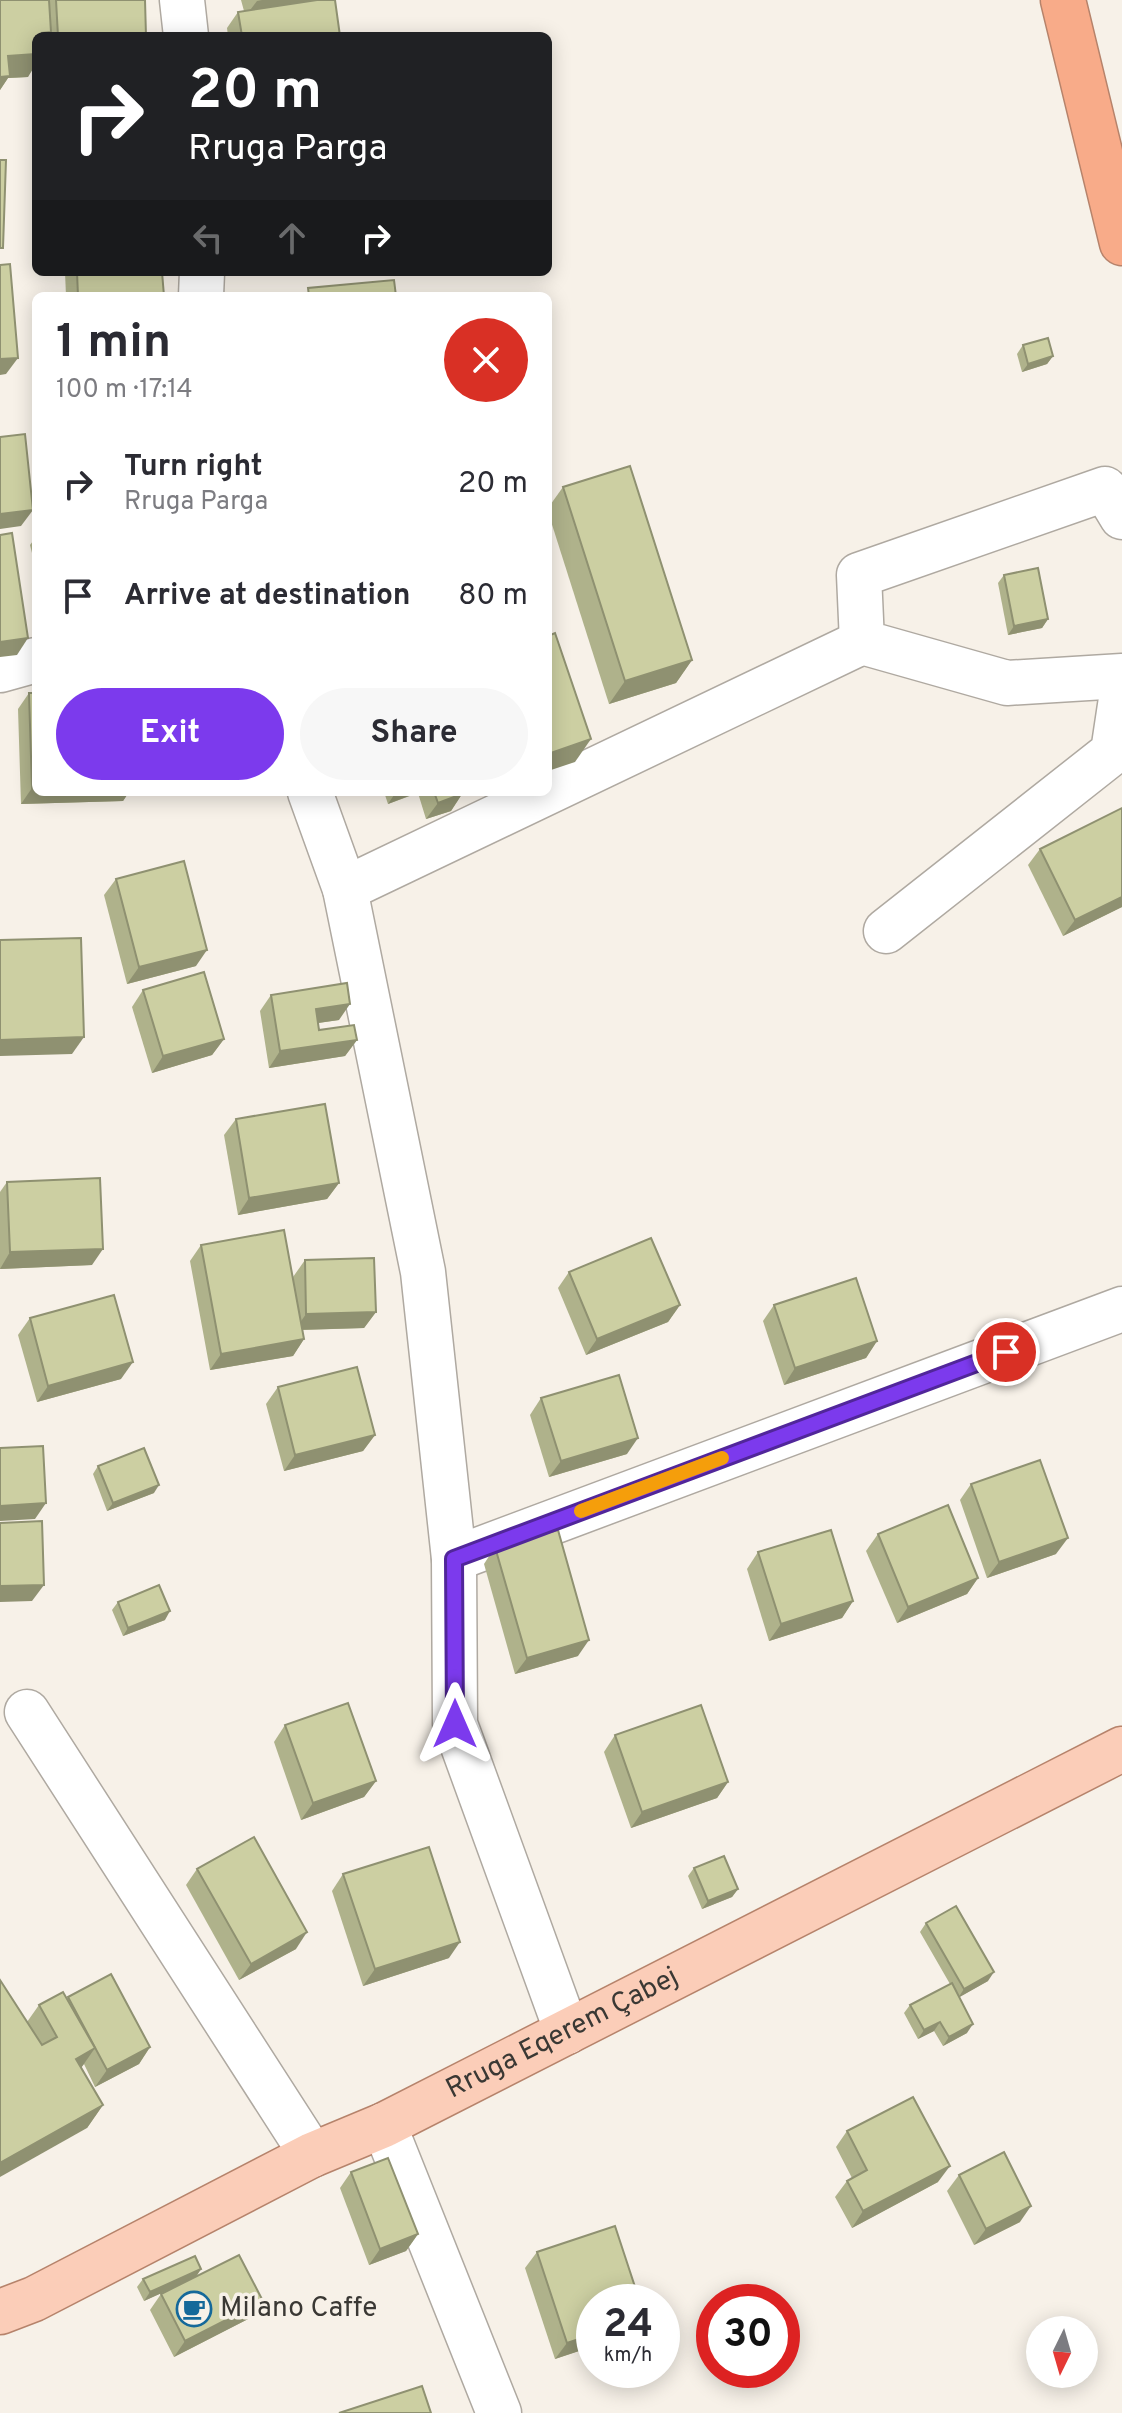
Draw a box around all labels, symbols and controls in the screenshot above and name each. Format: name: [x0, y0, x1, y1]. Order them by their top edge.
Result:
text: 20 m: [188, 58, 322, 128]
icon: right: [56, 64, 160, 168]
text: Rruga Parga: [188, 127, 388, 173]
icon: left: [186, 216, 230, 260]
icon: ahead: [270, 216, 314, 260]
icon: right: [354, 216, 398, 260]
text: 1 min: [56, 314, 171, 374]
button: close: [444, 318, 528, 402]
text: 100 m · 17:14: [56, 374, 193, 407]
text: Turn right: [124, 449, 262, 486]
icon: right: [56, 462, 100, 506]
text: 20 m: [458, 466, 528, 503]
text: Rruga Parga: [124, 486, 268, 519]
icon: arrive: [56, 574, 100, 618]
text: Arrive at destination: [124, 578, 410, 615]
text: 80 m: [458, 578, 528, 615]
button: Exit: [56, 688, 284, 780]
button: Share: [300, 688, 528, 780]
pin: [972, 1318, 1040, 1386]
icon: arrive: [984, 1330, 1028, 1374]
position arrow: [413, 1682, 497, 1766]
street label: Rruga Eqerem Çabej: [440, 1960, 685, 2108]
speed limit sign: 30: [696, 2284, 800, 2388]
cafe icon: Milano Caffe: [175, 2290, 213, 2328]
place label: Milano Caffe: [220, 2291, 377, 2327]
text: 24: [603, 2301, 653, 2351]
north arrow: [1026, 2316, 1098, 2388]
map controls: [1026, 2316, 1098, 2388]
text: km/h: [604, 2343, 652, 2369]

